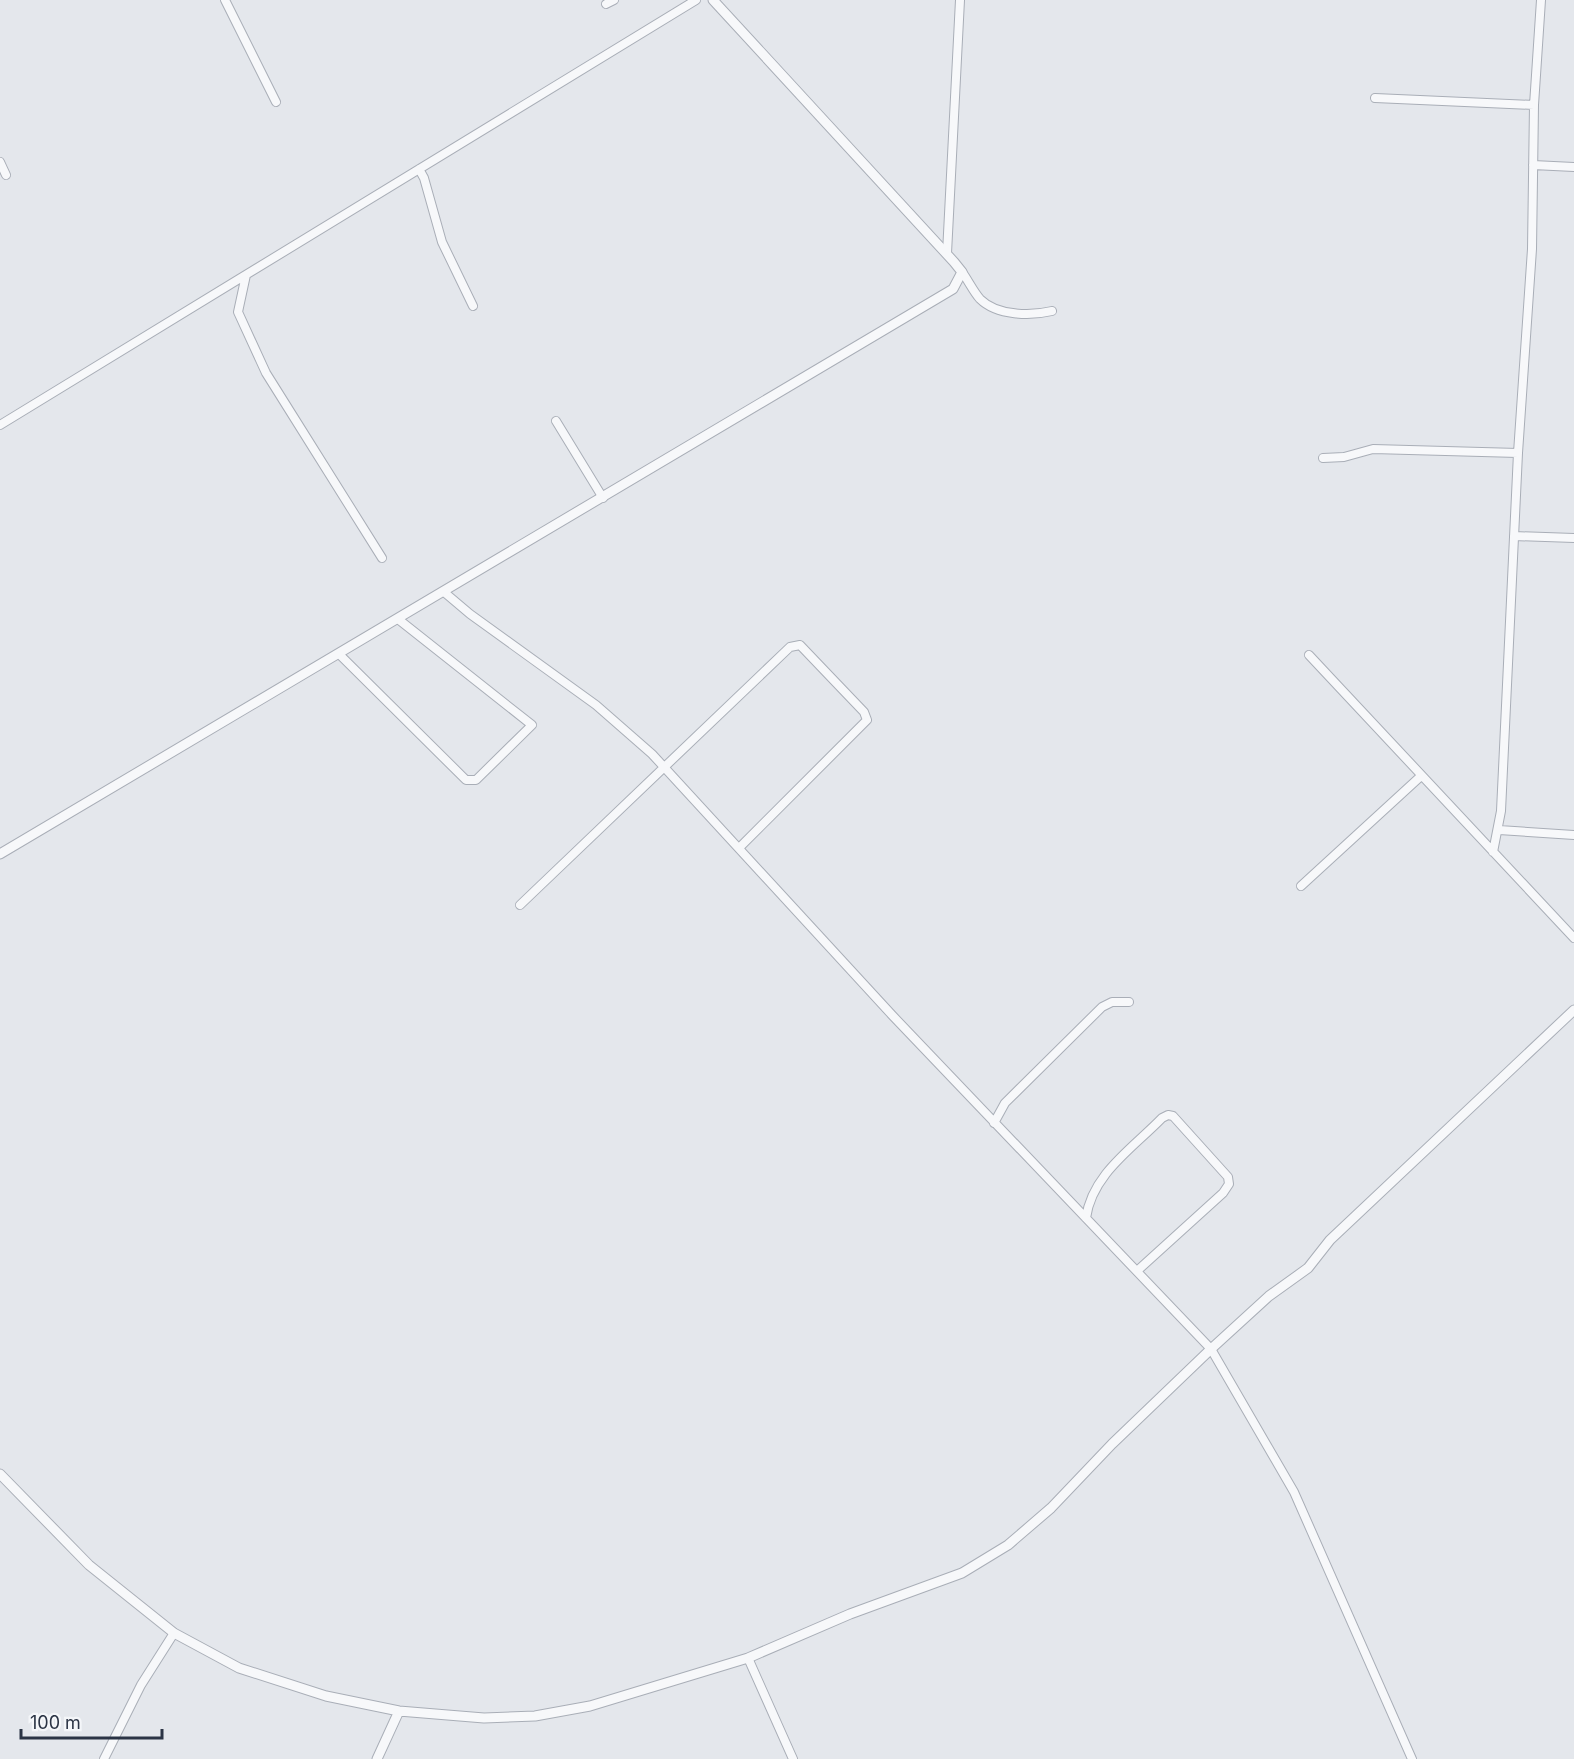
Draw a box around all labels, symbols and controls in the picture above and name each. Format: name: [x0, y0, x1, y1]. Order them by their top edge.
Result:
scale bar: [21, 1702, 162, 1740]
text: 100 m: [30, 1712, 81, 1733]

